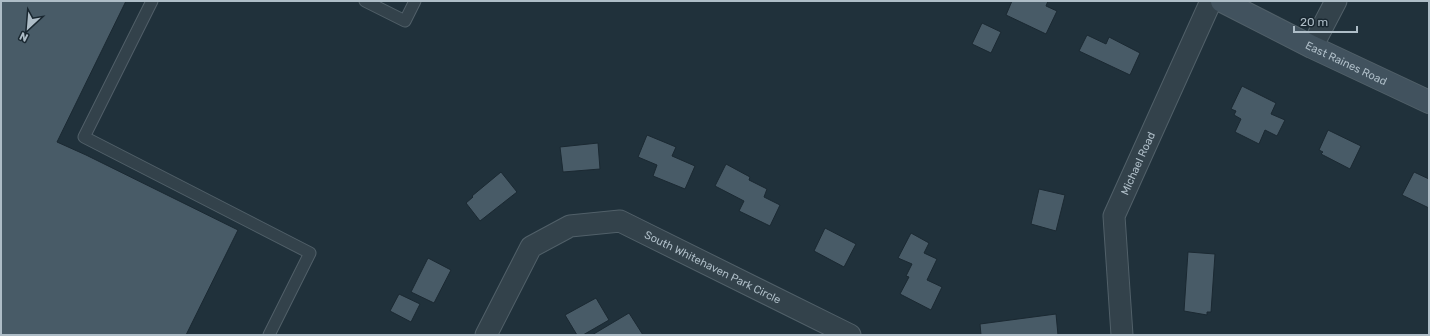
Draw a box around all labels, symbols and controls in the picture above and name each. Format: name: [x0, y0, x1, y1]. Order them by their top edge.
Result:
north arrow: [8, 8, 48, 48]
scale bar: [1294, 8, 1357, 34]
text: 20 m: [1300, 15, 1328, 29]
text: N: [17, 29, 30, 44]
street label: East Raines Road: [1303, 39, 1389, 88]
street label: Michael Road: [1118, 130, 1158, 197]
street label: South Whitehaven Park Circle: [642, 228, 783, 307]

